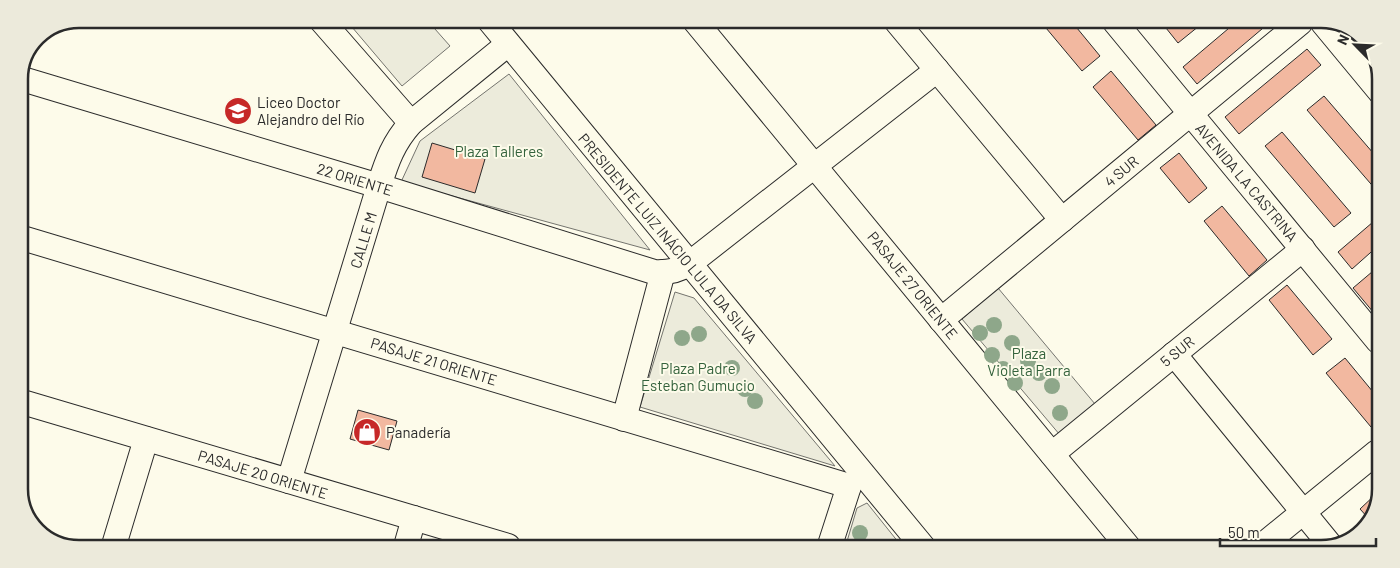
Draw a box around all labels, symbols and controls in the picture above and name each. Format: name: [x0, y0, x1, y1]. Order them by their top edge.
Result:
north arrow: [1330, 20, 1380, 70]
text: N: [1333, 32, 1352, 47]
place label: Liceo Doctor Alejandro del Río: [257, 93, 365, 128]
school or university icon: Liceo Doctor Alejandro del Río: [223, 96, 253, 126]
street label: AVENIDA LA CASTRINA: [1192, 119, 1302, 245]
street label: PRESIDENTE LUIZ INÁCIO LULA DA SILVA: [575, 129, 761, 347]
park label: Plaza Talleres: [455, 142, 543, 160]
street label: 4 SUR: [1100, 152, 1142, 190]
street label: 22 ORIENTE: [315, 159, 395, 199]
street label: CALLE M: [346, 210, 380, 270]
street label: PASAJE 27 ORIENTE: [864, 228, 962, 342]
street label: 5 SUR: [1156, 332, 1198, 370]
street label: PASAJE 21 ORIENTE: [369, 333, 499, 389]
park label: Plaza Violeta Parra: [987, 344, 1071, 379]
park label: Plaza Padre Esteban Gumucio: [641, 359, 755, 394]
shop icon: Panadería: [352, 417, 382, 447]
place label: Panadería: [386, 423, 451, 441]
street label: PASAJE 20 ORIENTE: [196, 446, 330, 502]
scale bar: [1220, 516, 1376, 548]
text: 50 m: [1228, 523, 1260, 541]

